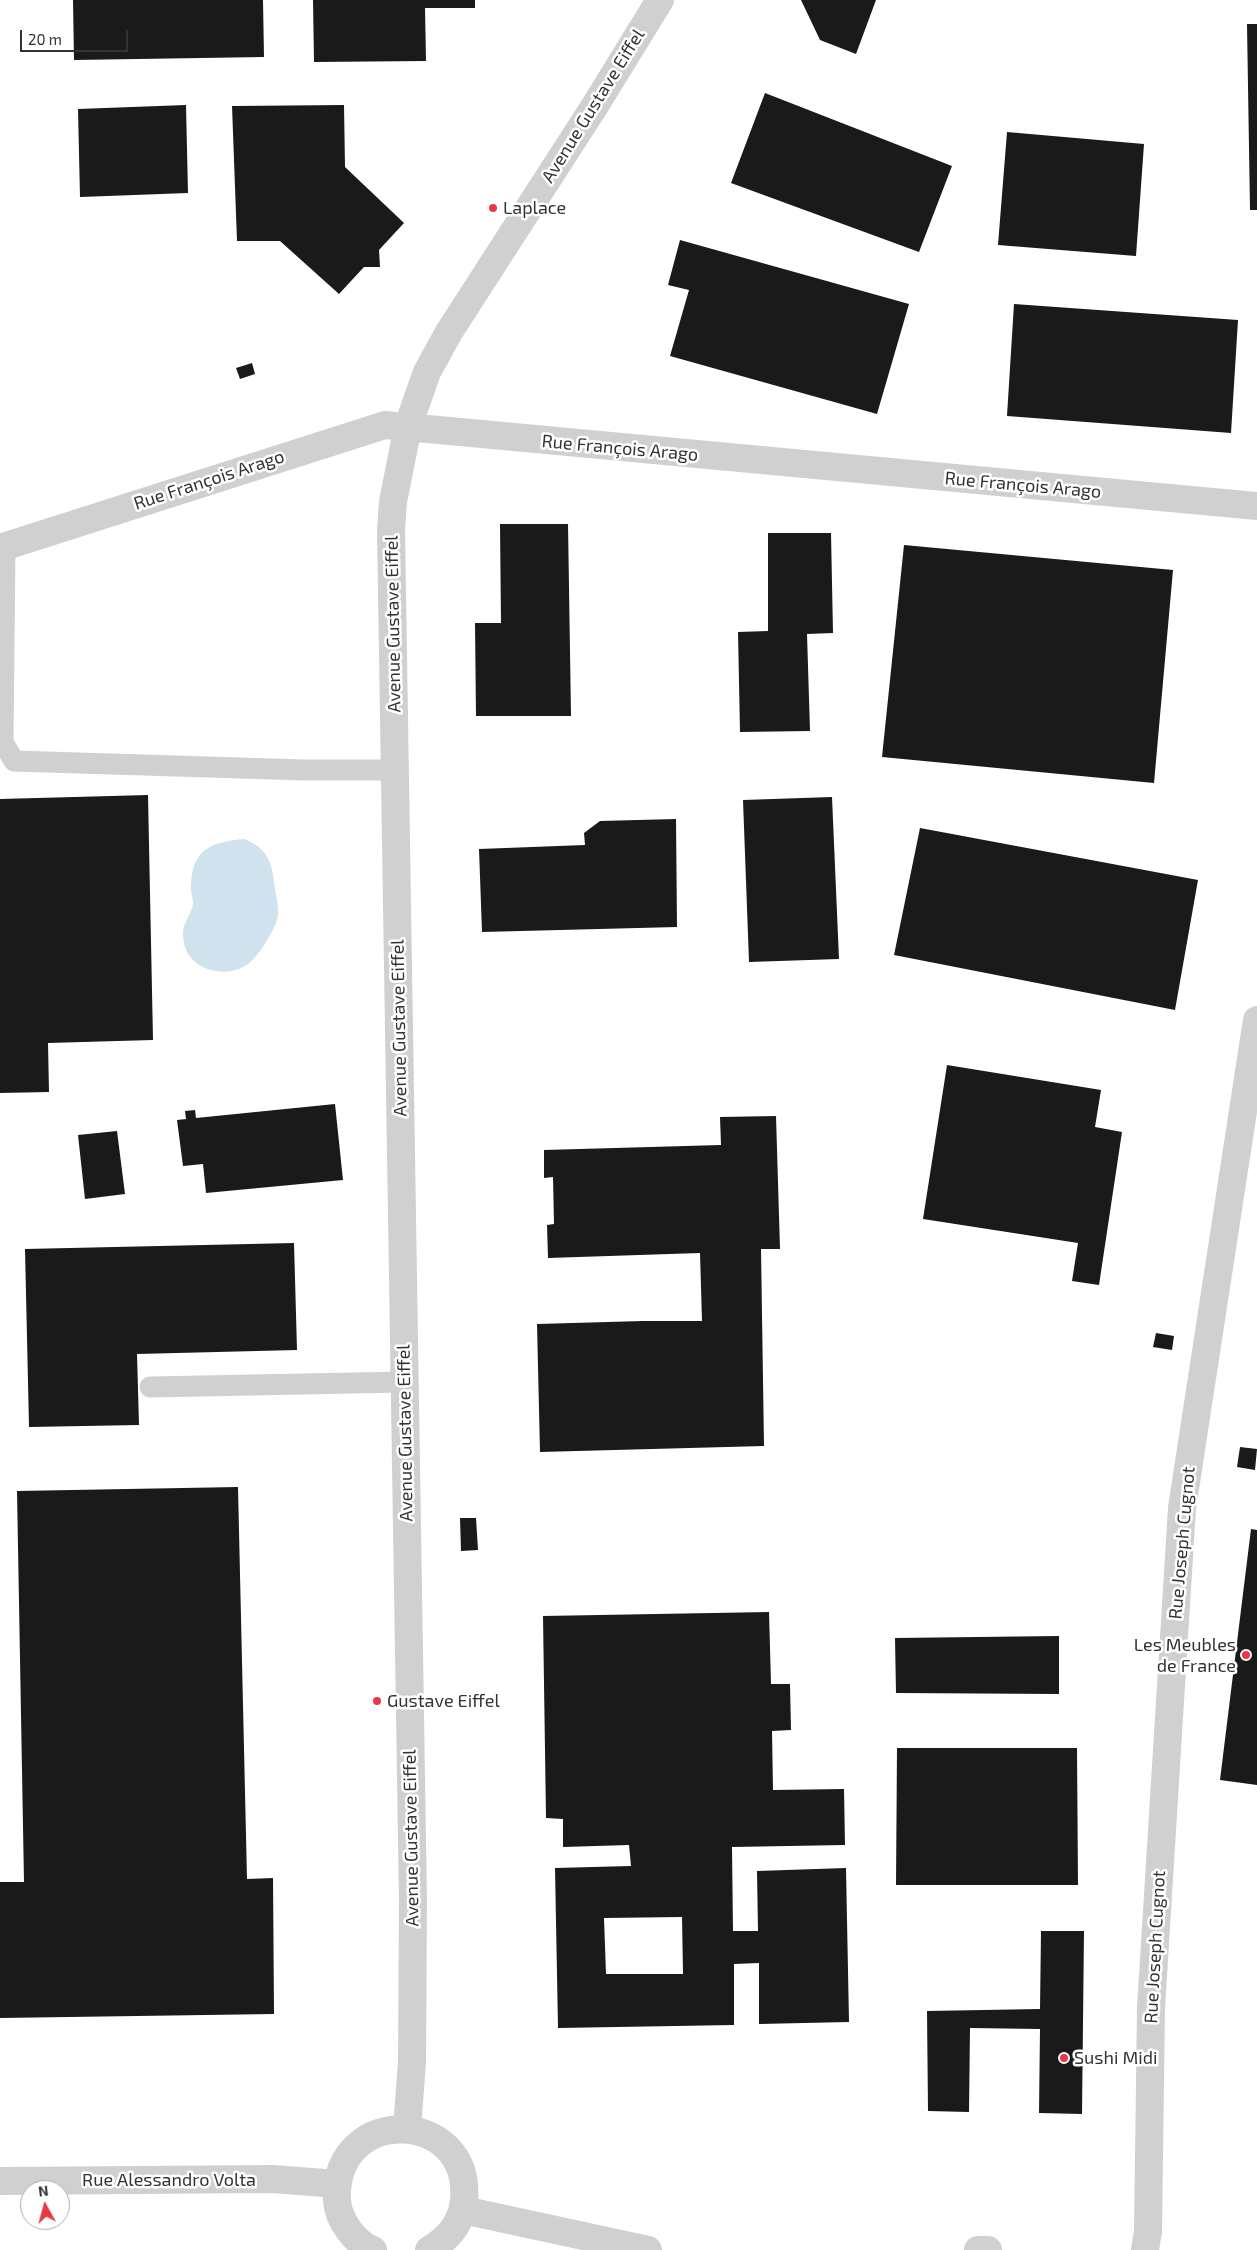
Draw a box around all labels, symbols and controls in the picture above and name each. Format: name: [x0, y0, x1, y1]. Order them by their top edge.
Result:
scale bar: [22, 20, 130, 52]
street label: Avenue Gustave Eiffel: [537, 25, 649, 187]
text: 20 m: [28, 30, 62, 48]
place label: Laplace: [503, 197, 566, 219]
marker: Laplace: [487, 202, 499, 214]
street label: Rue François Arago: [541, 430, 699, 466]
street label: Rue François Arago: [131, 445, 287, 515]
street label: Rue François Arago: [944, 467, 1102, 503]
street label: Avenue Gustave Eiffel: [381, 535, 405, 713]
street label: Avenue Gustave Eiffel: [387, 939, 411, 1117]
street label: Avenue Gustave Eiffel: [393, 1344, 417, 1522]
street label: Rue Joseph Cugnot: [1165, 1466, 1199, 1620]
place label: Les Meubles de France: [1134, 1634, 1236, 1676]
marker: Les Meubles de France: [1240, 1649, 1252, 1661]
place label: Gustave Eiffel: [387, 1690, 500, 1712]
marker: Gustave Eiffel: [371, 1695, 383, 1707]
street label: Avenue Gustave Eiffel: [399, 1749, 423, 1927]
street label: Rue Joseph Cugnot: [1140, 1870, 1170, 2024]
place label: Sushi Midi: [1074, 2047, 1157, 2069]
marker: Sushi Midi: [1058, 2052, 1070, 2064]
street label: Rue Alessandro Volta: [82, 2169, 256, 2191]
north arrow: [20, 2180, 70, 2230]
text: N: [37, 2182, 49, 2200]

